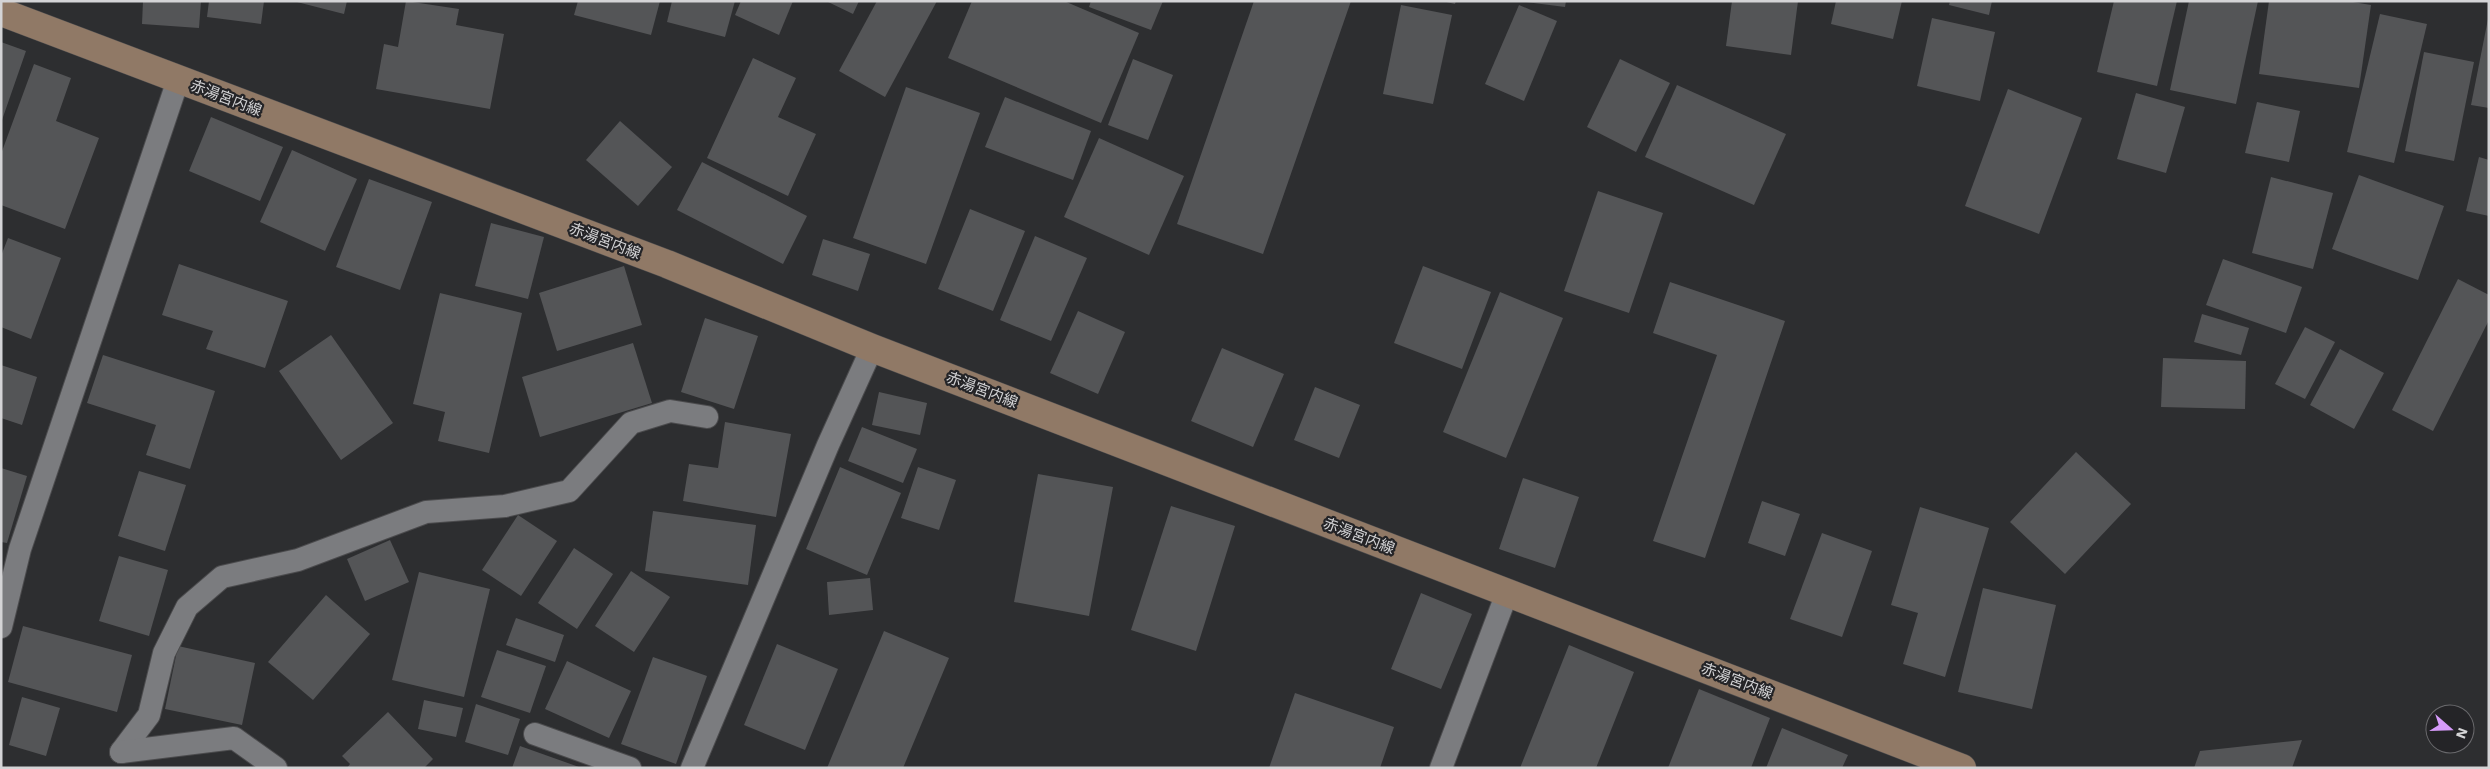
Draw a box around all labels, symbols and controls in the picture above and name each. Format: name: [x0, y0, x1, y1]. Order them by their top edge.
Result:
street label: 赤湯宮内線: [188, 76, 264, 120]
street label: 赤湯宮内線: [567, 219, 643, 263]
street label: 赤湯宮内線: [944, 368, 1020, 412]
street label: 赤湯宮内線: [1321, 514, 1397, 558]
street label: 赤湯宮内線: [1699, 659, 1775, 703]
north arrow: [2425, 704, 2475, 754]
text: N: [2453, 726, 2472, 741]

